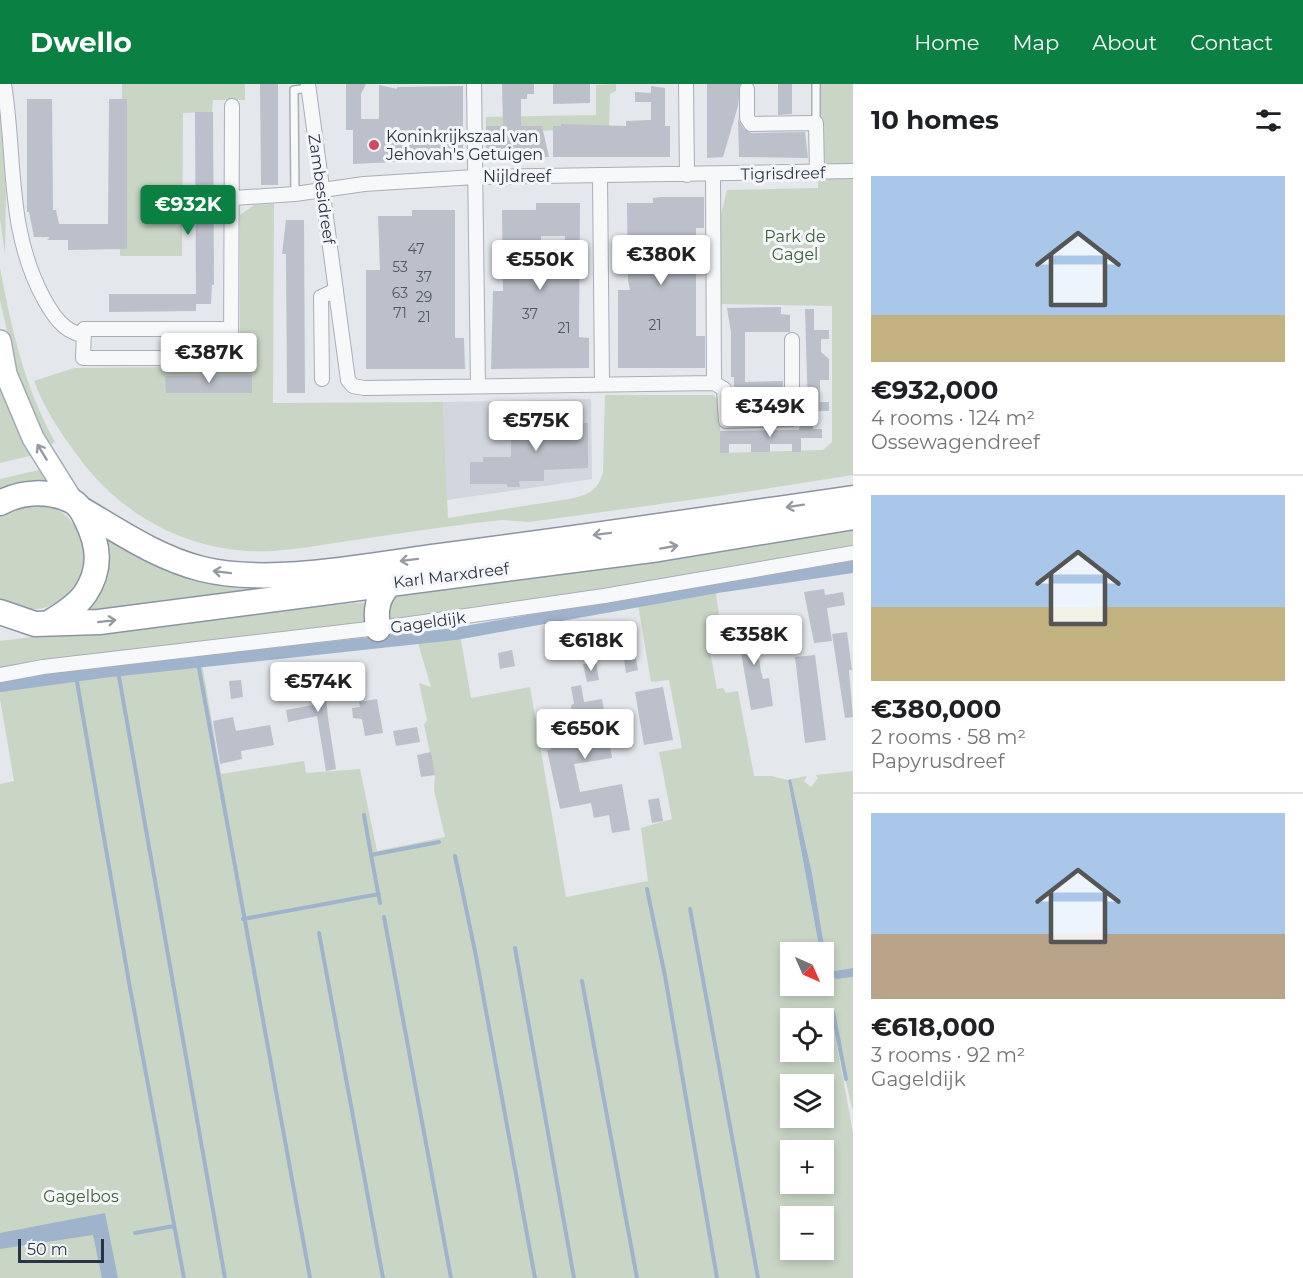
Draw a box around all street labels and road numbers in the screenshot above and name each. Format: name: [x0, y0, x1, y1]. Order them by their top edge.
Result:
street label: Zambesidreef: [304, 133, 339, 246]
street label: Tigrisdreef: [741, 163, 826, 184]
street label: Nijldreef: [483, 167, 551, 186]
street label: Karl Marxdreef: [392, 559, 511, 592]
street label: Gageldijk: [389, 608, 467, 637]

